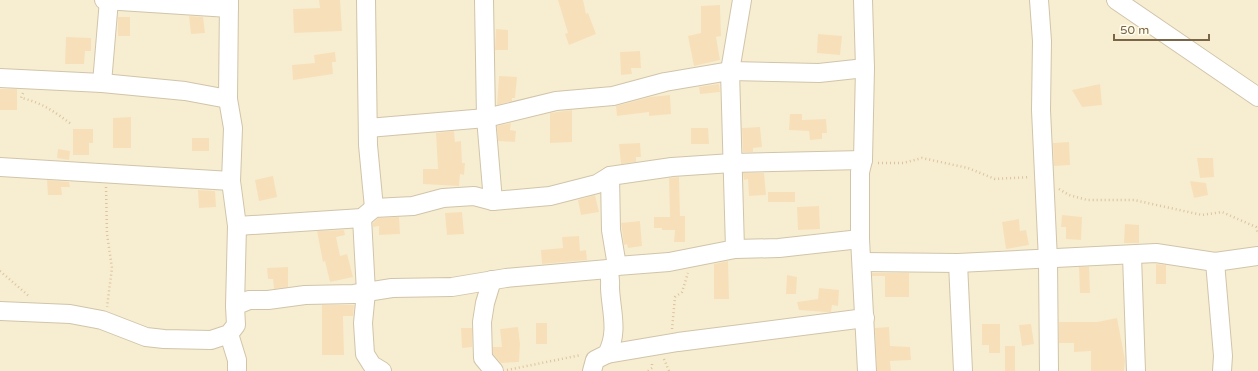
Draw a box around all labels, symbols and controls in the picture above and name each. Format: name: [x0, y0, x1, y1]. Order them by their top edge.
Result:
scale bar: [1114, 16, 1209, 42]
text: 50 m: [1120, 23, 1149, 37]

